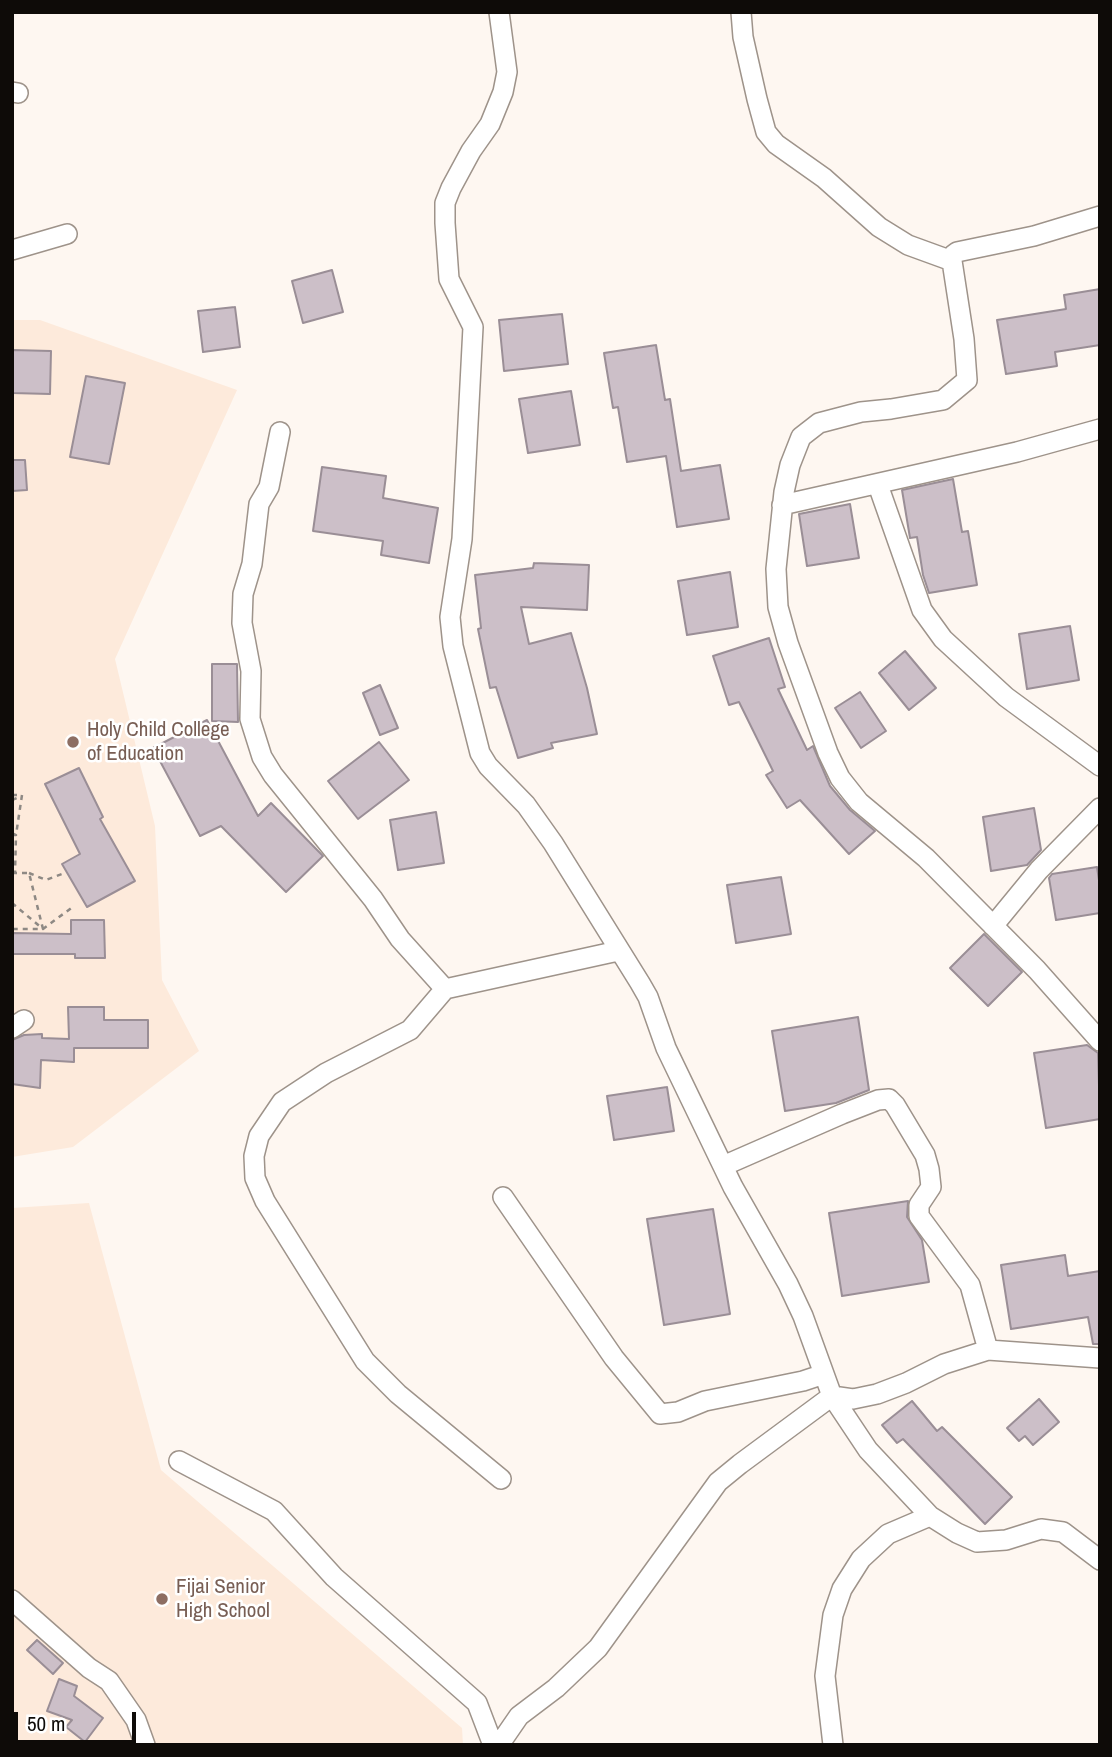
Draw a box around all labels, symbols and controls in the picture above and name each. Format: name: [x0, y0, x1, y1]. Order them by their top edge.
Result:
place label: Holy Child College of Education: [87, 717, 230, 767]
marker: Holy Child College of Education: [65, 734, 81, 750]
place label: Fijai Senior High School: [176, 1574, 270, 1624]
marker: Fijai Senior High School: [154, 1591, 170, 1607]
scale bar: [18, 1698, 140, 1742]
text: 50 m: [27, 1709, 65, 1738]

